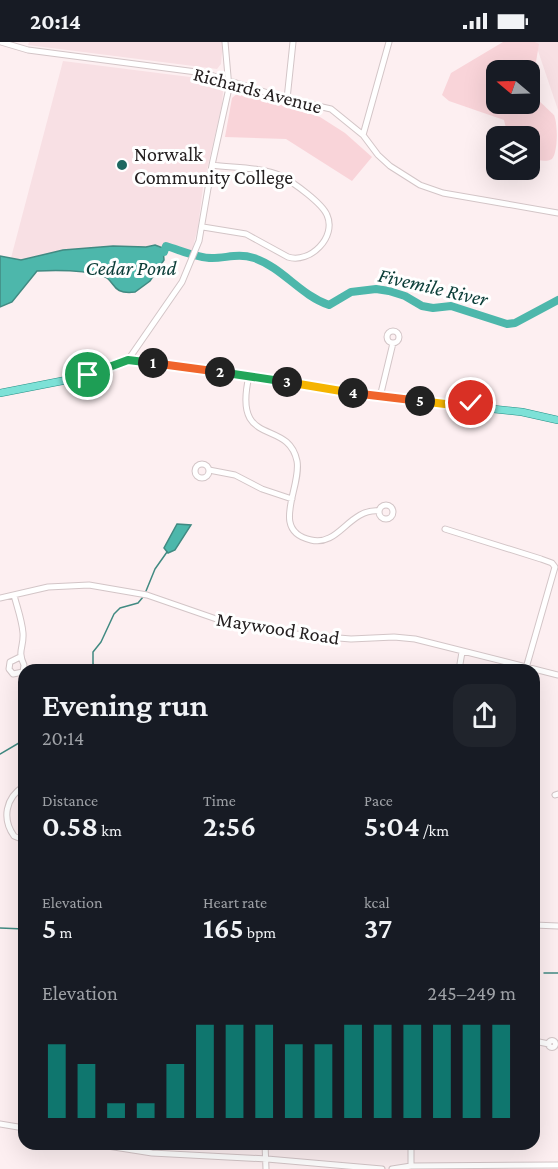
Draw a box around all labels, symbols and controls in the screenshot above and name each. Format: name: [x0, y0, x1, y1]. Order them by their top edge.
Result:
text: 20:14: [30, 9, 81, 34]
north arrow: [486, 60, 540, 114]
map controls: [486, 60, 540, 180]
street label: Richards Avenue: [191, 62, 325, 118]
button: layers: [486, 126, 540, 180]
place label: Norwalk Community College: [134, 143, 293, 189]
marker: Norwalk Community College: [115, 158, 129, 172]
water label: Cedar Pond: [86, 256, 178, 280]
water label: Fivemile River: [376, 263, 491, 311]
pin: 1: [138, 348, 168, 378]
pin: [62, 349, 113, 400]
text: 1: [150, 354, 156, 371]
pin: 2: [205, 357, 235, 387]
icon: arrive: [71, 358, 104, 391]
text: 2: [216, 363, 224, 380]
pin: 3: [272, 367, 302, 397]
text: 3: [283, 373, 291, 390]
pin: [445, 377, 496, 428]
pin: 4: [338, 378, 368, 408]
text: 4: [349, 384, 357, 401]
pin: 5: [405, 386, 435, 416]
icon: check: [454, 386, 487, 419]
text: 5: [416, 392, 424, 409]
street label: Maywood Road: [215, 607, 342, 650]
button: share: [453, 684, 516, 747]
text: Evening run: [42, 686, 208, 723]
text: 20:14: [42, 727, 84, 749]
text: Distance: [42, 792, 98, 809]
text: Time: [203, 792, 236, 809]
text: Pace: [364, 792, 393, 809]
text: 0.58: [42, 809, 98, 842]
text: 2:56: [203, 809, 256, 842]
text: 5:04: [364, 809, 420, 842]
text: km: [98, 822, 122, 839]
text: /km: [420, 822, 449, 839]
text: Elevation: [42, 894, 103, 911]
text: Heart rate: [203, 894, 267, 911]
text: kcal: [364, 894, 390, 911]
text: 5: [42, 911, 56, 944]
text: 165: [203, 911, 244, 944]
text: 37: [364, 911, 392, 944]
text: m: [56, 924, 72, 941]
text: bpm: [244, 924, 276, 941]
text: Elevation: [42, 982, 118, 1004]
text: 245–249 m: [428, 982, 516, 1004]

